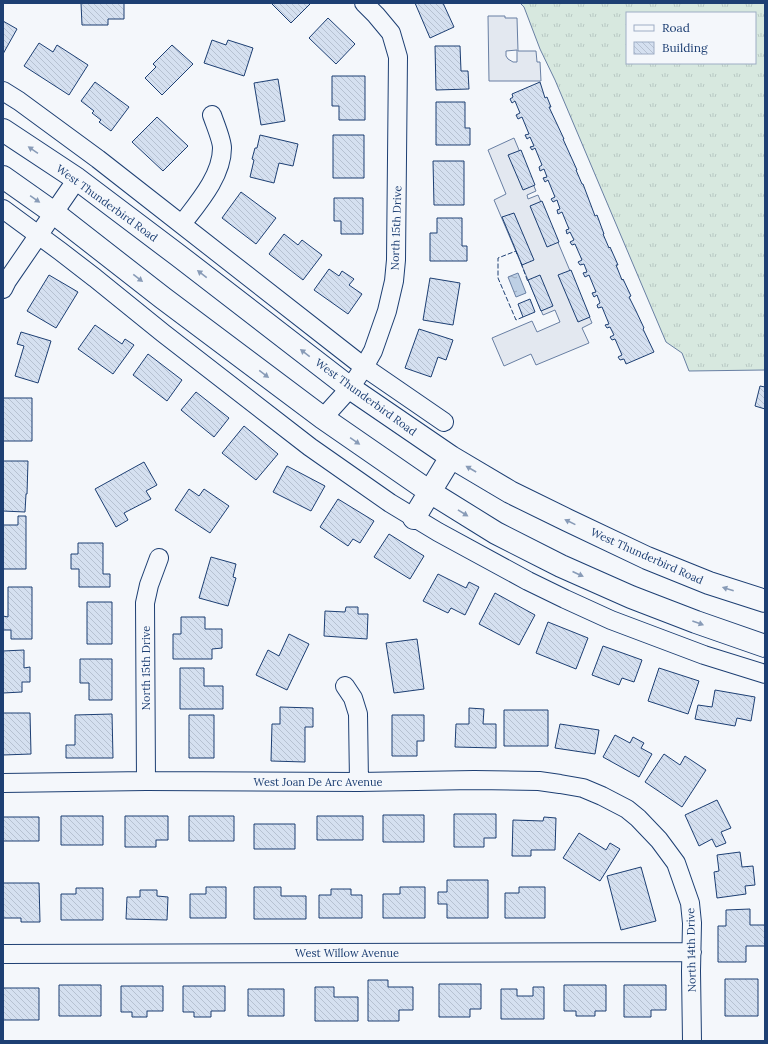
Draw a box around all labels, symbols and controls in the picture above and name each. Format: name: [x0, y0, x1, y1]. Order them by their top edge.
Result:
legend: [626, 12, 756, 64]
text: Road: [662, 20, 690, 35]
text: Building: [662, 40, 708, 55]
one-way arrow: [28, 146, 38, 154]
street label: West Thunderbird Road: [54, 161, 161, 245]
street label: North 15th Drive: [388, 185, 404, 270]
one-way arrow: [30, 195, 40, 203]
one-way arrow: [197, 269, 208, 278]
one-way arrow: [133, 274, 144, 283]
one-way arrow: [300, 349, 311, 357]
street label: West Thunderbird Road: [313, 355, 420, 439]
one-way arrow: [258, 370, 269, 378]
one-way arrow: [350, 437, 360, 445]
one-way arrow: [465, 465, 477, 472]
one-way arrow: [458, 509, 468, 517]
one-way arrow: [564, 519, 576, 525]
street label: West Thunderbird Road: [588, 525, 706, 587]
one-way arrow: [572, 571, 584, 577]
one-way arrow: [722, 586, 734, 592]
one-way arrow: [693, 620, 705, 626]
street label: North 15th Drive: [139, 626, 153, 710]
street label: West Joan De Arc Avenue: [253, 775, 383, 789]
street label: North 14th Drive: [683, 908, 699, 992]
street label: West Willow Avenue: [295, 946, 399, 960]

